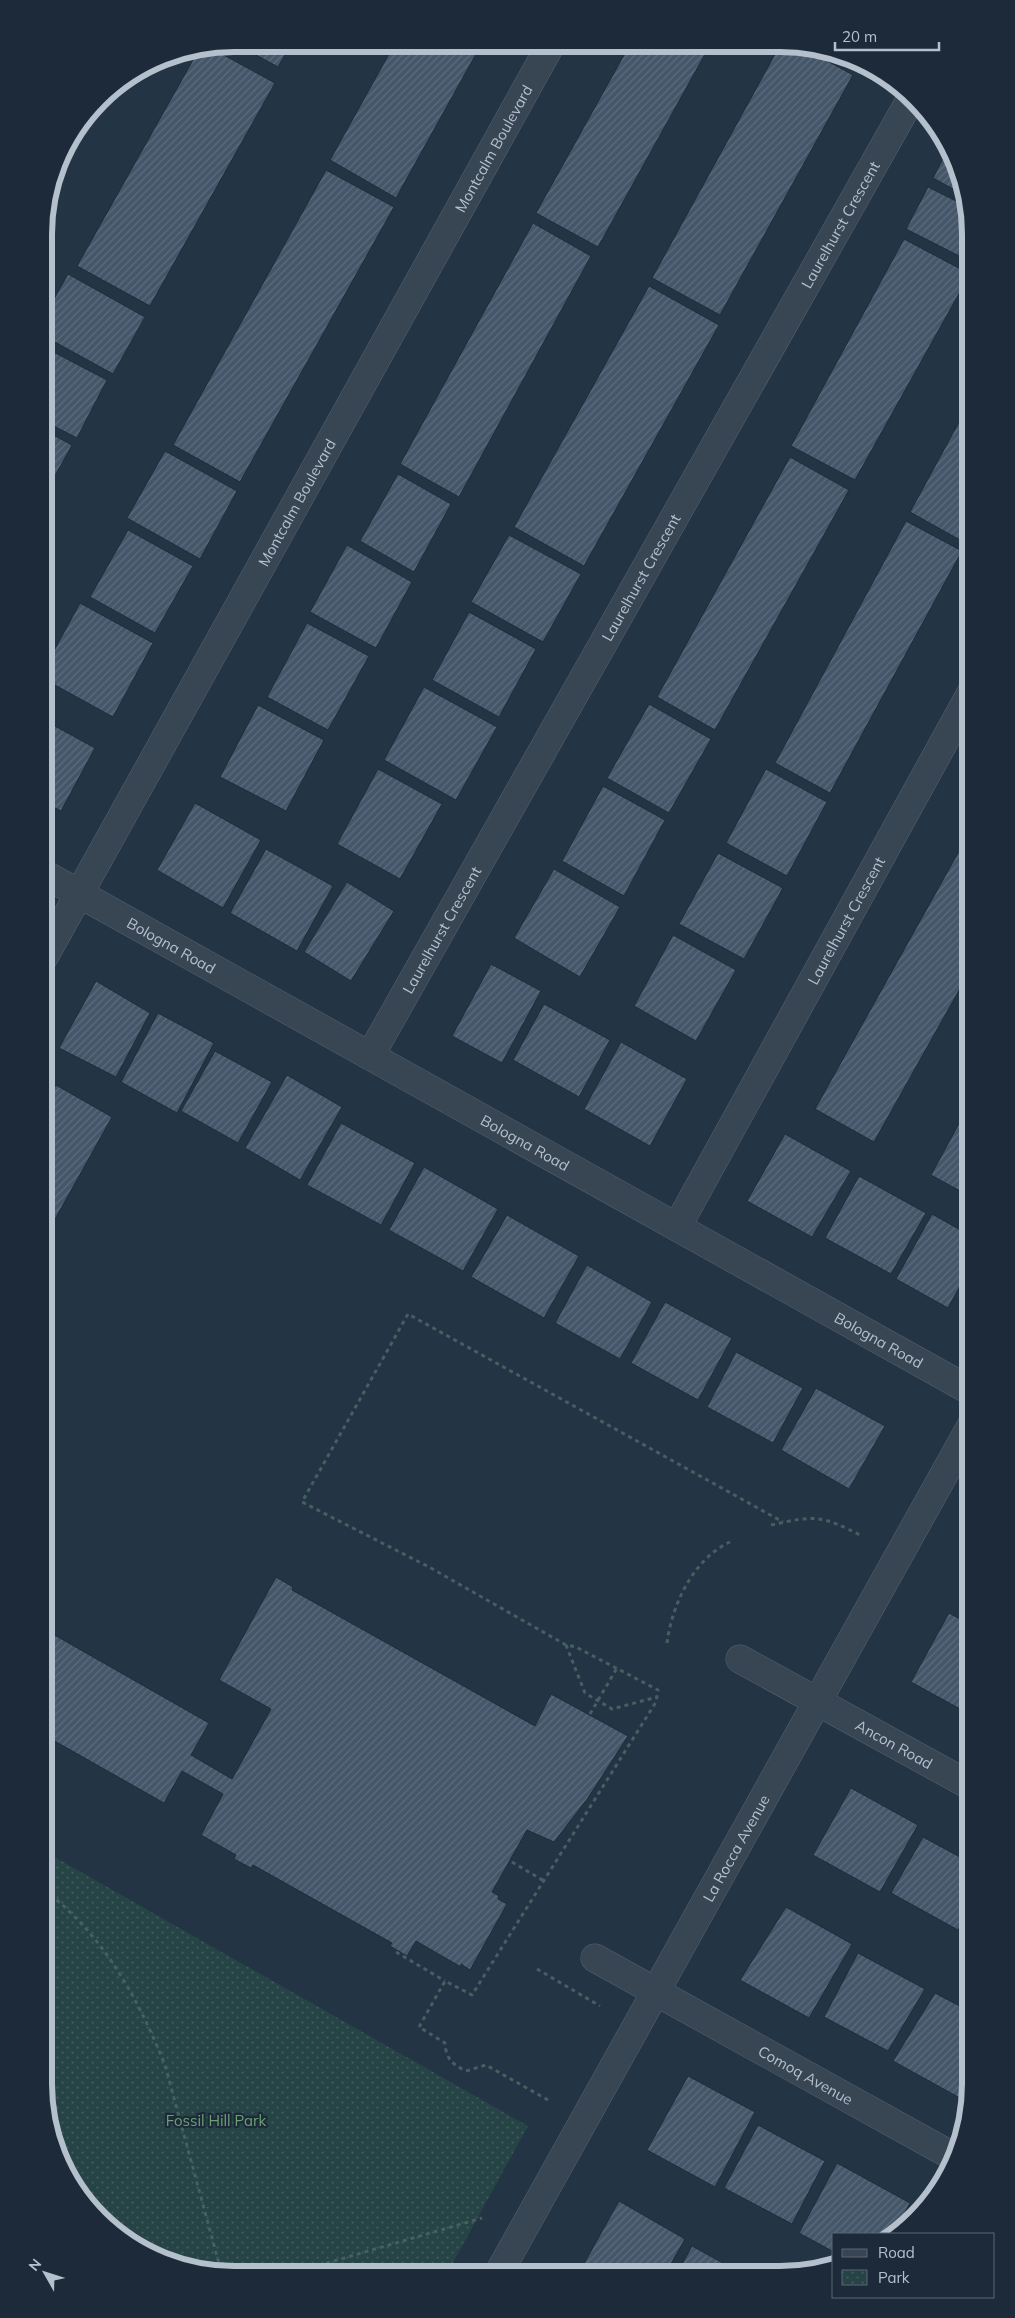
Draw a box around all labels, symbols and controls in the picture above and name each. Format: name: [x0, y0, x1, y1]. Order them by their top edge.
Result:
scale bar: [835, 20, 939, 52]
text: 20 m: [842, 27, 877, 46]
street label: Montcalm Boulevard: [450, 81, 536, 215]
street label: Laurelhurst Crescent: [796, 158, 883, 292]
street label: Montcalm Boulevard: [254, 435, 339, 569]
street label: Laurelhurst Crescent: [597, 510, 684, 644]
street label: Laurelhurst Crescent: [803, 853, 889, 988]
street label: Laurelhurst Crescent: [398, 863, 485, 997]
street label: Bologna Road: [124, 913, 219, 977]
street label: Bologna Road: [478, 1110, 573, 1175]
street label: Bologna Road: [831, 1307, 927, 1372]
street label: Ancon Road: [852, 1715, 936, 1773]
street label: La Rocca Avenue: [698, 1791, 773, 1905]
street label: Comoq Avenue: [755, 2041, 856, 2109]
park label: Fossil Hill Park: [166, 2111, 266, 2130]
legend: [832, 2233, 995, 2298]
text: Road: [878, 2243, 915, 2262]
north arrow: [20, 2248, 70, 2298]
text: N: [25, 2255, 45, 2275]
text: Park: [878, 2268, 910, 2287]

